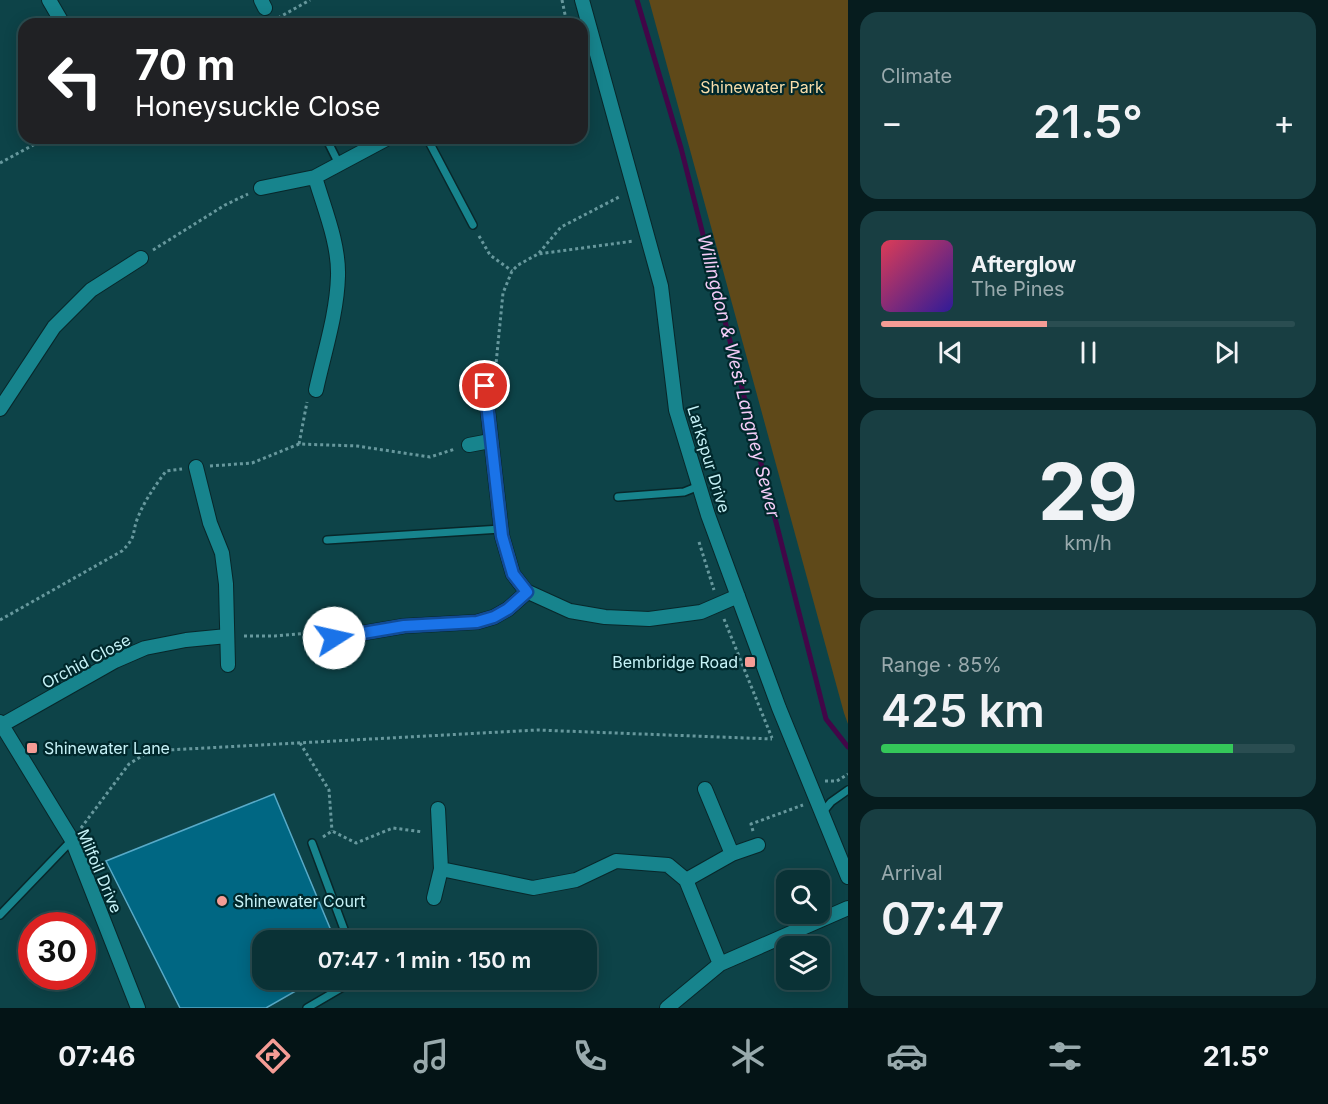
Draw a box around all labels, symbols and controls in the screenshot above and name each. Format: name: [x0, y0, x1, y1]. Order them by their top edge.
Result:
text: 70 m: [135, 39, 235, 90]
icon: left: [36, 42, 114, 120]
text: Climate: [881, 64, 952, 88]
park label: Shinewater Park: [700, 77, 824, 97]
text: Honeysuckle Close: [135, 90, 380, 123]
text: 21.5°: [1033, 94, 1143, 149]
text: −: [881, 102, 903, 142]
text: +: [1273, 102, 1295, 142]
water label: Willingdon & West Langney Sewer: [694, 232, 785, 521]
text: Afterglow: [971, 251, 1076, 277]
text: The Pines: [971, 277, 1065, 301]
icon: previous: [934, 336, 967, 369]
icon: pause: [1072, 336, 1105, 369]
icon: next: [1210, 336, 1243, 369]
pin: [459, 360, 510, 411]
icon: arrive: [468, 369, 501, 402]
street label: Larkspur Drive: [683, 403, 735, 515]
text: 29: [1038, 444, 1138, 539]
text: km/h: [1064, 531, 1112, 555]
position arrow: [302, 606, 366, 670]
street label: Orchid Close: [38, 629, 134, 693]
place label: Bembridge Road: [612, 652, 738, 672]
text: Range · 85%: [881, 653, 1002, 677]
marker: Bembridge Road: [743, 655, 757, 669]
text: 425 km: [881, 683, 1045, 738]
place label: Shinewater Lane: [44, 738, 170, 758]
marker: Shinewater Lane: [25, 741, 39, 755]
street label: Milfoil Drive: [73, 826, 127, 916]
text: Arrival: [881, 861, 943, 885]
map controls: [776, 870, 830, 990]
button: search: [776, 870, 830, 924]
place label: Shinewater Court: [234, 891, 365, 911]
text: 07:47: [881, 891, 1004, 946]
marker: Shinewater Court: [215, 894, 229, 908]
speed limit sign: 30: [18, 912, 96, 990]
button: layers: [776, 936, 830, 990]
text: 07:47 · 1 min · 150 m: [318, 947, 531, 973]
icon: directions: [252, 1035, 294, 1077]
icon: music: [410, 1035, 452, 1077]
icon: phone: [569, 1035, 611, 1077]
icon: climate: [727, 1035, 769, 1077]
icon: car: [886, 1035, 928, 1077]
icon: filters: [1044, 1035, 1086, 1077]
text: 07:46: [58, 1040, 136, 1073]
text: 21.5°: [1203, 1040, 1270, 1073]

